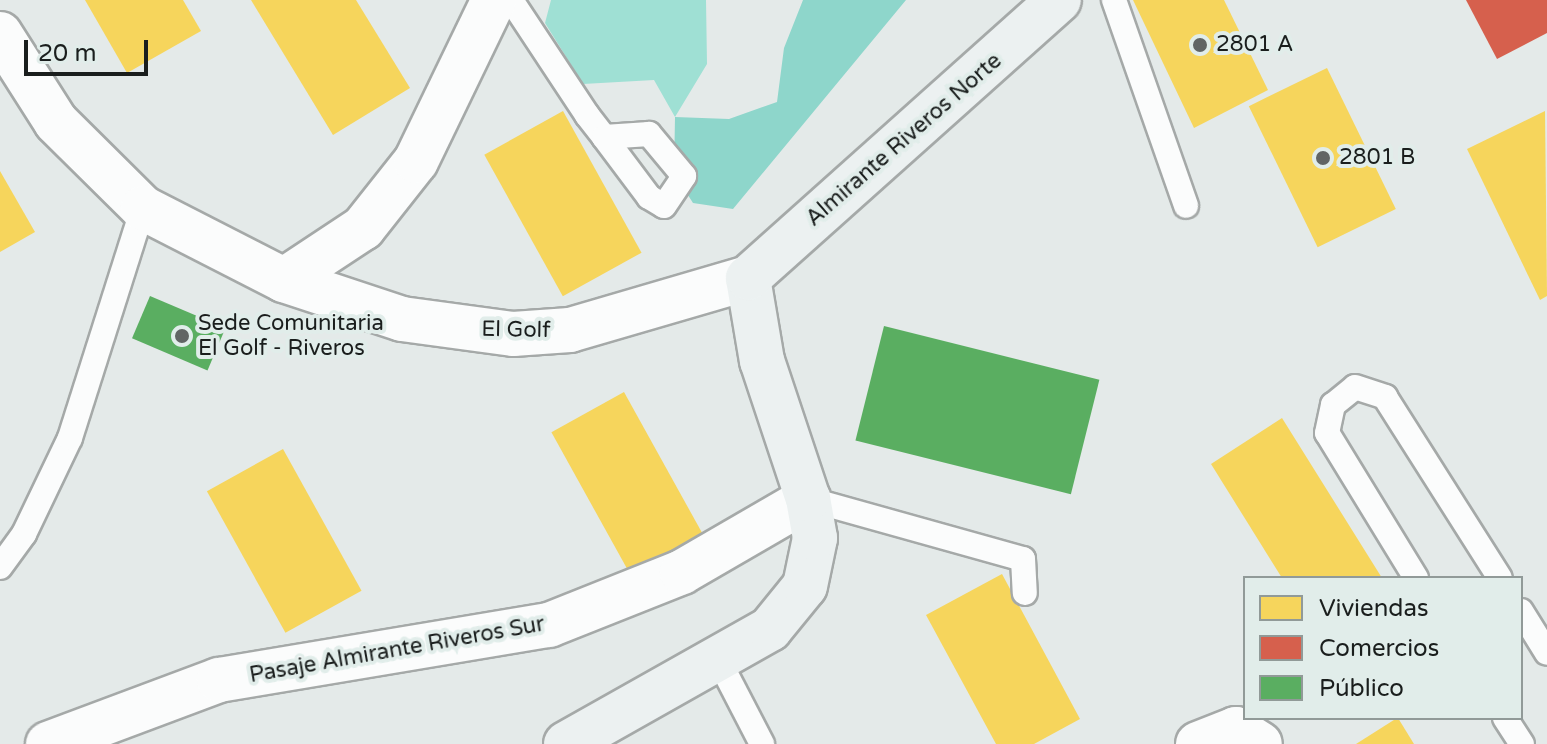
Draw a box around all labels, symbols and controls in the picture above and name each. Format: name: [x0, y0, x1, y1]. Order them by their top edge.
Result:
scale bar: [28, 24, 152, 74]
place label: 2801 A: [1216, 32, 1293, 58]
marker: 2801 A: [1191, 36, 1209, 54]
text: 20 m: [38, 39, 96, 68]
street label: Almirante Riveros Norte: [801, 48, 1007, 232]
place label: 2801 B: [1339, 145, 1415, 171]
marker: 2801 B: [1314, 149, 1332, 167]
place label: Sede Comunitaria El Golf - Riveros: [198, 310, 384, 362]
street label: El Golf: [481, 316, 551, 344]
marker: Sede Comunitaria El Golf - Riveros: [173, 327, 191, 345]
legend: [1243, 576, 1523, 720]
text: Viviendas: [1319, 594, 1428, 623]
street label: Pasaje Almirante Riveros Sur: [247, 611, 547, 689]
text: Comercios: [1319, 634, 1439, 663]
text: Público: [1319, 674, 1404, 703]

